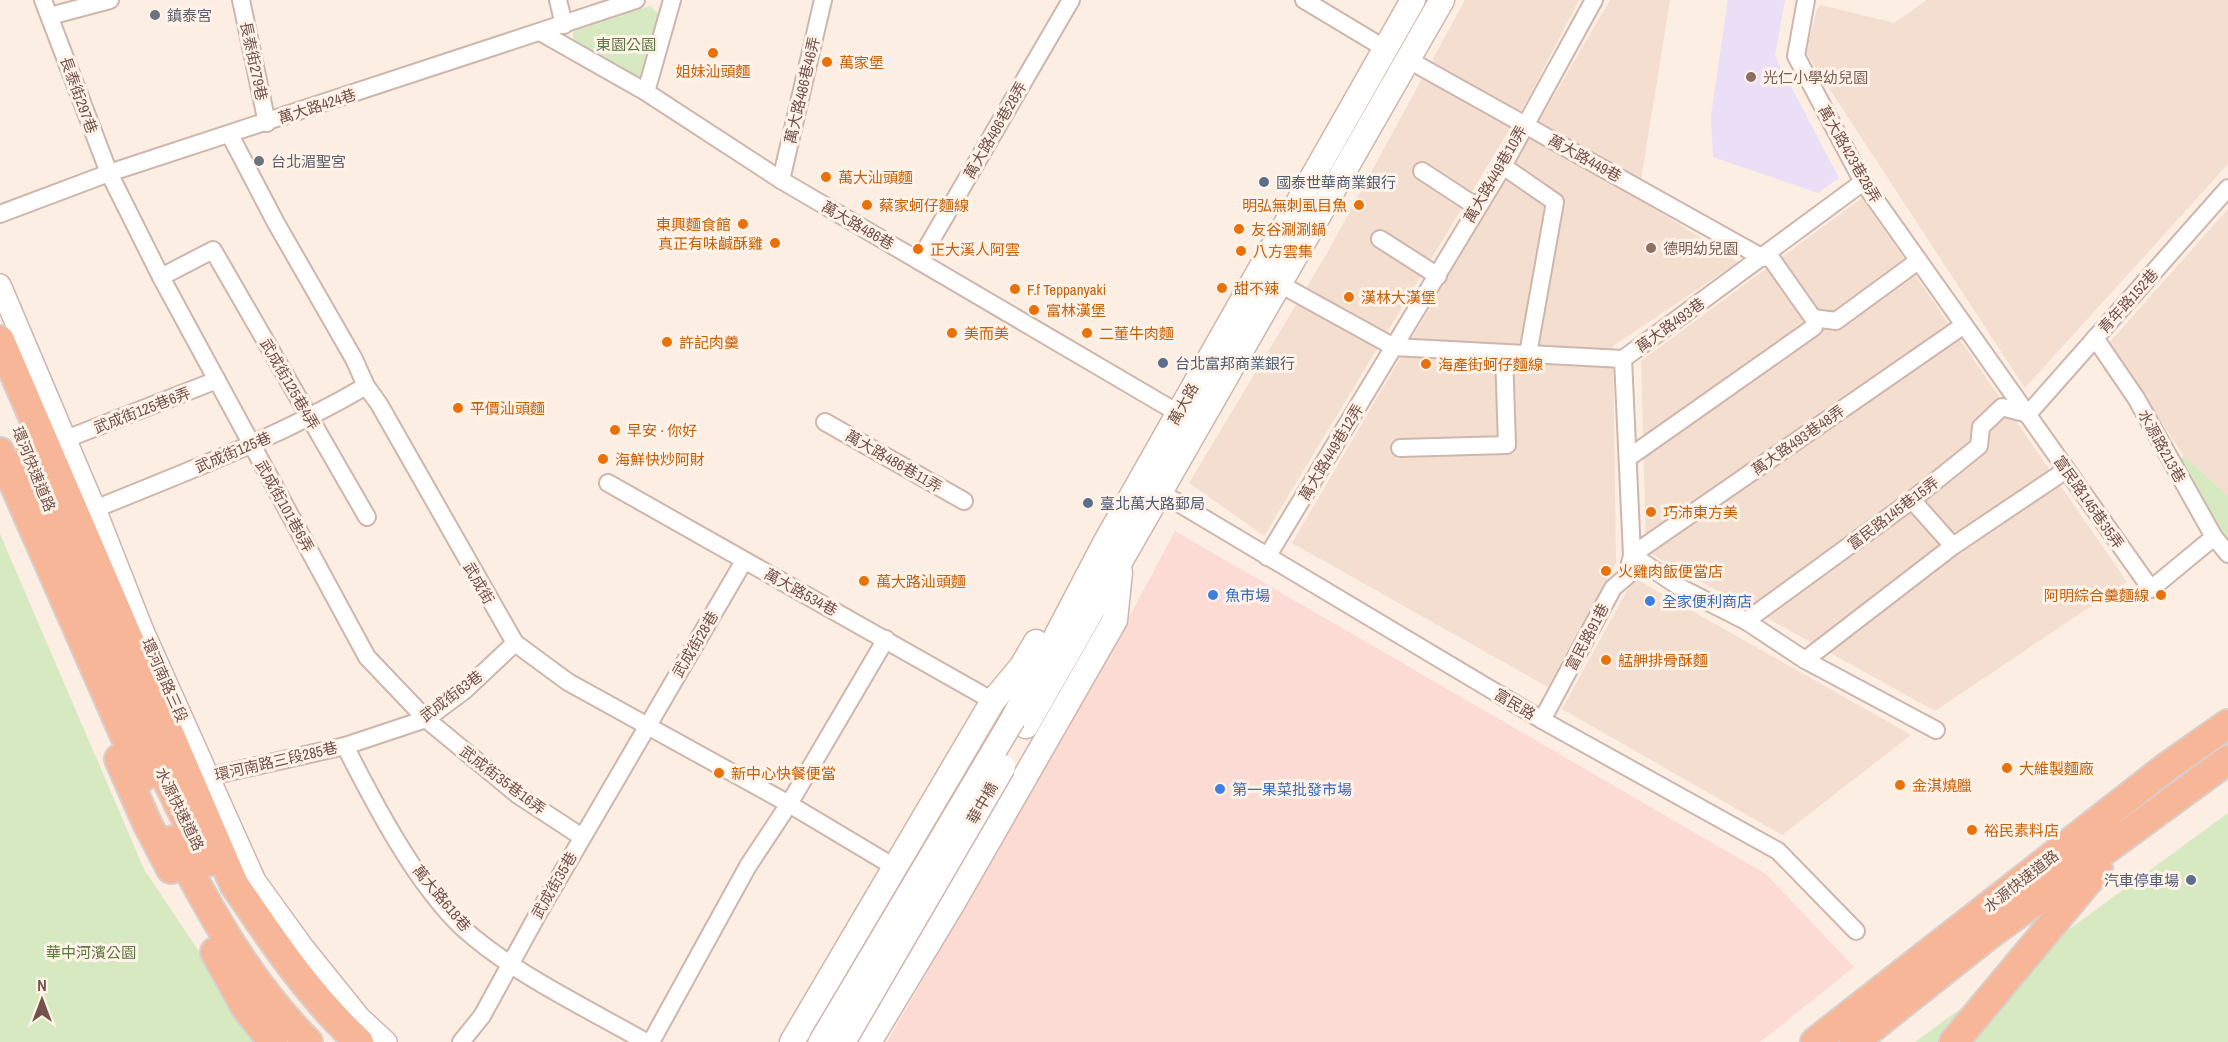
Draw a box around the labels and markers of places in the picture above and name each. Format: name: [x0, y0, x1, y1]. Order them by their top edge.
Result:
place label: 鎮泰宮: [167, 5, 212, 26]
marker: 鎮泰宮: [148, 8, 162, 22]
marker: 姐妹汕頭麵: [706, 46, 720, 60]
place label: 萬家堡: [839, 52, 884, 73]
marker: 萬家堡: [820, 55, 834, 69]
place label: 姐妹汕頭麵: [675, 61, 751, 82]
place label: 光仁小學幼兒園: [1763, 67, 1868, 88]
marker: 光仁小學幼兒園: [1744, 70, 1758, 84]
place label: 台北湄聖宮: [271, 151, 346, 172]
marker: 台北湄聖宮: [252, 154, 266, 168]
place label: 萬大汕頭麵: [838, 167, 913, 188]
marker: 萬大汕頭麵: [819, 170, 833, 184]
place label: 國泰世華商業銀行: [1276, 172, 1396, 193]
marker: 國泰世華商業銀行: [1257, 175, 1271, 189]
place label: 蔡家蚵仔麵線: [879, 195, 969, 216]
place label: 明弘無刺虱目魚: [1242, 195, 1347, 216]
marker: 蔡家蚵仔麵線: [860, 198, 874, 212]
marker: 明弘無刺虱目魚: [1352, 198, 1366, 212]
place label: 東興麵食館: [656, 214, 731, 235]
marker: 東興麵食館: [736, 217, 750, 231]
place label: 友谷涮涮鍋: [1251, 219, 1326, 240]
marker: 友谷涮涮鍋: [1232, 222, 1246, 236]
place label: 真正有味鹹酥雞: [658, 233, 763, 254]
marker: 真正有味鹹酥雞: [768, 236, 782, 250]
place label: 德明幼兒園: [1663, 238, 1738, 259]
place label: 正大溪人阿雲: [930, 239, 1020, 260]
place label: 八方雲集: [1253, 241, 1313, 262]
marker: 德明幼兒園: [1644, 241, 1658, 255]
marker: 正大溪人阿雲: [911, 242, 925, 256]
marker: 八方雲集: [1234, 244, 1248, 258]
place label: 甜不辣: [1234, 278, 1279, 299]
place label: F.f Teppanyaki: [1027, 279, 1106, 300]
marker: 甜不辣: [1215, 281, 1229, 295]
marker: F.f Teppanyaki: [1008, 282, 1022, 296]
place label: 漢林大漢堡: [1361, 287, 1436, 308]
marker: 漢林大漢堡: [1342, 290, 1356, 304]
place label: 富林漢堡: [1046, 300, 1106, 321]
marker: 富林漢堡: [1027, 303, 1041, 317]
place label: 美而美: [964, 323, 1009, 344]
place label: 二董牛肉麵: [1099, 323, 1174, 344]
marker: 美而美: [945, 326, 959, 340]
marker: 二董牛肉麵: [1080, 326, 1094, 340]
place label: 許記肉羹: [679, 332, 739, 353]
marker: 許記肉羹: [660, 335, 674, 349]
place label: 台北富邦商業銀行: [1175, 353, 1295, 374]
place label: 海產街蚵仔麵線: [1438, 354, 1543, 375]
marker: 台北富邦商業銀行: [1156, 356, 1170, 370]
marker: 海產街蚵仔麵線: [1419, 357, 1433, 371]
place label: 平價汕頭麵: [470, 398, 545, 419]
marker: 平價汕頭麵: [451, 401, 465, 415]
place label: 早安 · 你好: [627, 420, 697, 441]
marker: 早安 · 你好: [608, 423, 622, 437]
place label: 海鮮快炒阿財: [615, 449, 705, 470]
marker: 海鮮快炒阿財: [596, 452, 610, 466]
place label: 臺北萬大路郵局: [1100, 493, 1205, 514]
marker: 臺北萬大路郵局: [1081, 496, 1095, 510]
place label: 巧沛東方美: [1663, 502, 1738, 523]
marker: 巧沛東方美: [1644, 505, 1658, 519]
place label: 火雞肉飯便當店: [1618, 561, 1723, 582]
marker: 火雞肉飯便當店: [1599, 564, 1613, 578]
place label: 萬大路汕頭麵: [876, 571, 966, 592]
marker: 萬大路汕頭麵: [857, 574, 871, 588]
place label: 魚市場: [1225, 585, 1270, 606]
place label: 阿明綜合羹麵線: [2044, 585, 2149, 606]
marker: 魚市場: [1206, 588, 1220, 602]
marker: 阿明綜合羹麵線: [2154, 588, 2168, 602]
place label: 全家便利商店: [1662, 591, 1752, 612]
marker: 全家便利商店: [1643, 594, 1657, 608]
place label: 艋舺排骨酥麵: [1618, 650, 1708, 671]
marker: 艋舺排骨酥麵: [1599, 653, 1613, 667]
place label: 大維製麵廠: [2019, 758, 2094, 779]
marker: 大維製麵廠: [2000, 761, 2014, 775]
place label: 新中心快餐便當: [731, 763, 836, 784]
marker: 新中心快餐便當: [712, 766, 726, 780]
place label: 金淇燒臘: [1912, 775, 1972, 796]
marker: 金淇燒臘: [1893, 778, 1907, 792]
place label: 第一果菜批發市場: [1232, 779, 1352, 800]
marker: 第一果菜批發市場: [1213, 782, 1227, 796]
place label: 裕民素料店: [1984, 820, 2059, 841]
marker: 裕民素料店: [1965, 823, 1979, 837]
place label: 汽車停車場: [2104, 870, 2179, 891]
marker: 汽車停車場: [2184, 873, 2198, 887]

